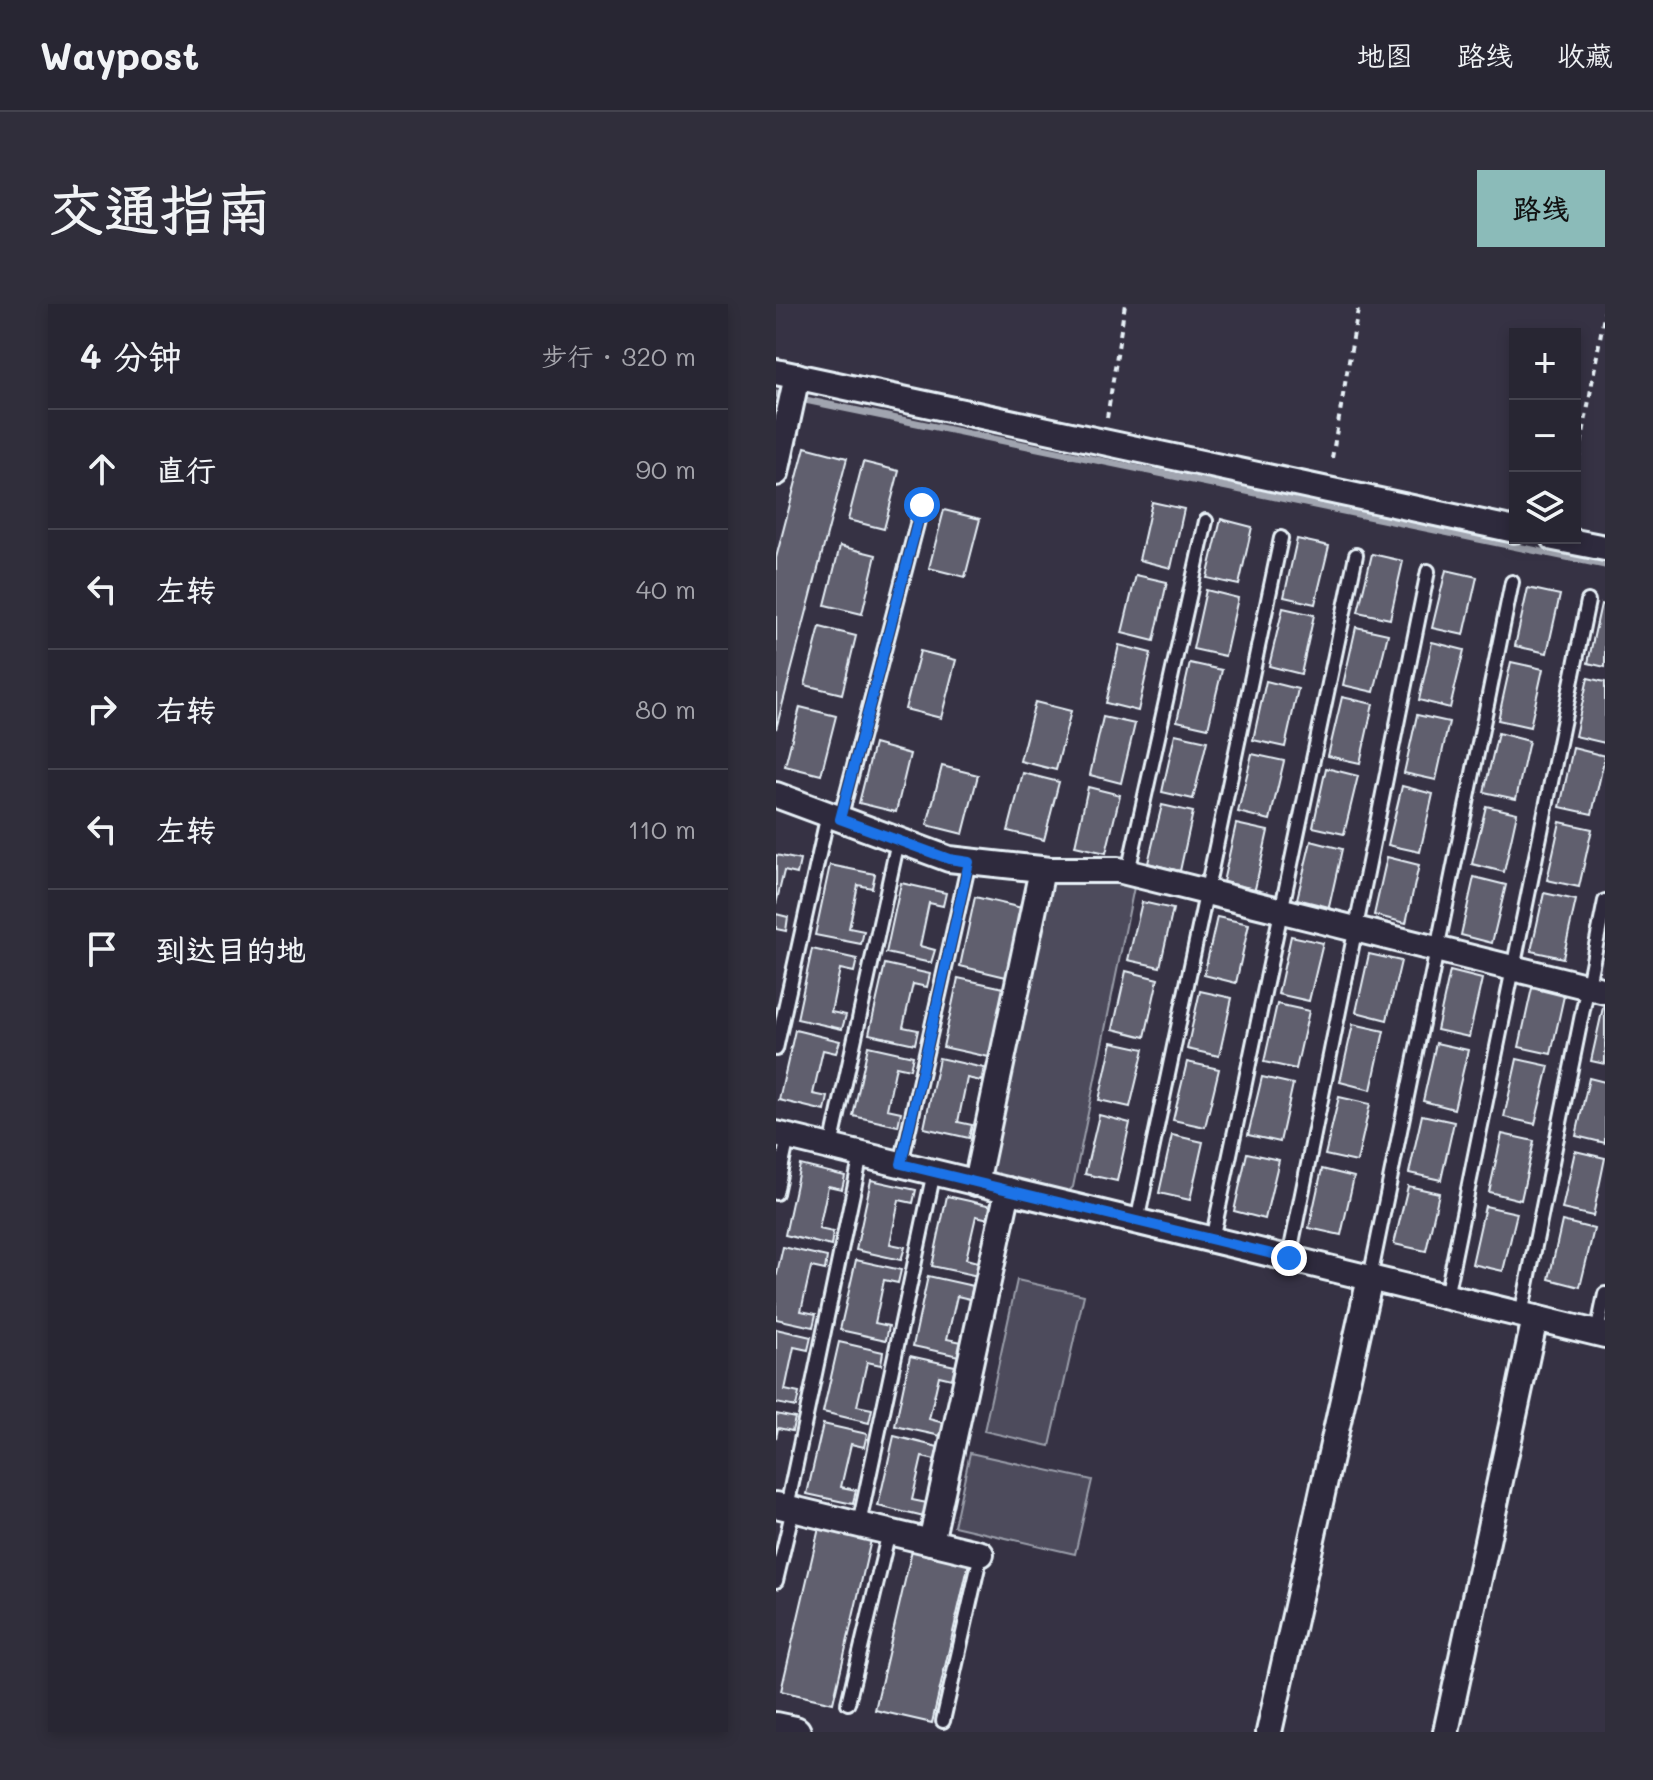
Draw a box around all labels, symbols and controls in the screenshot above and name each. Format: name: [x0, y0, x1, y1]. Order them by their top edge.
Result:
text: Waypost: [40, 30, 199, 80]
text: 地图: [1357, 37, 1413, 73]
text: 路线: [1457, 37, 1513, 73]
text: 收藏: [1557, 37, 1613, 73]
button: 路线: [1477, 170, 1605, 247]
text: 交通指南: [48, 171, 272, 244]
map controls: [1509, 328, 1581, 544]
button: +: [1509, 328, 1581, 400]
text: 4 分钟: [80, 333, 182, 378]
text: 步行 · 320 m: [541, 339, 696, 373]
button: −: [1509, 400, 1581, 472]
icon: ahead: [80, 447, 124, 491]
text: 直行: [156, 449, 216, 489]
text: 90 m: [636, 452, 696, 486]
button: layers: [1509, 472, 1581, 544]
route start: [904, 487, 940, 523]
icon: left: [80, 567, 124, 611]
text: 左转: [156, 569, 216, 609]
text: 40 m: [636, 572, 696, 606]
icon: right: [80, 687, 124, 731]
text: 右转: [156, 689, 216, 729]
text: 80 m: [635, 692, 696, 726]
icon: left: [80, 807, 124, 851]
text: 左转: [156, 809, 216, 849]
text: 110 m: [628, 812, 696, 846]
icon: arrive: [80, 927, 124, 971]
text: 到达目的地: [156, 929, 306, 969]
route end: [1271, 1240, 1307, 1276]

